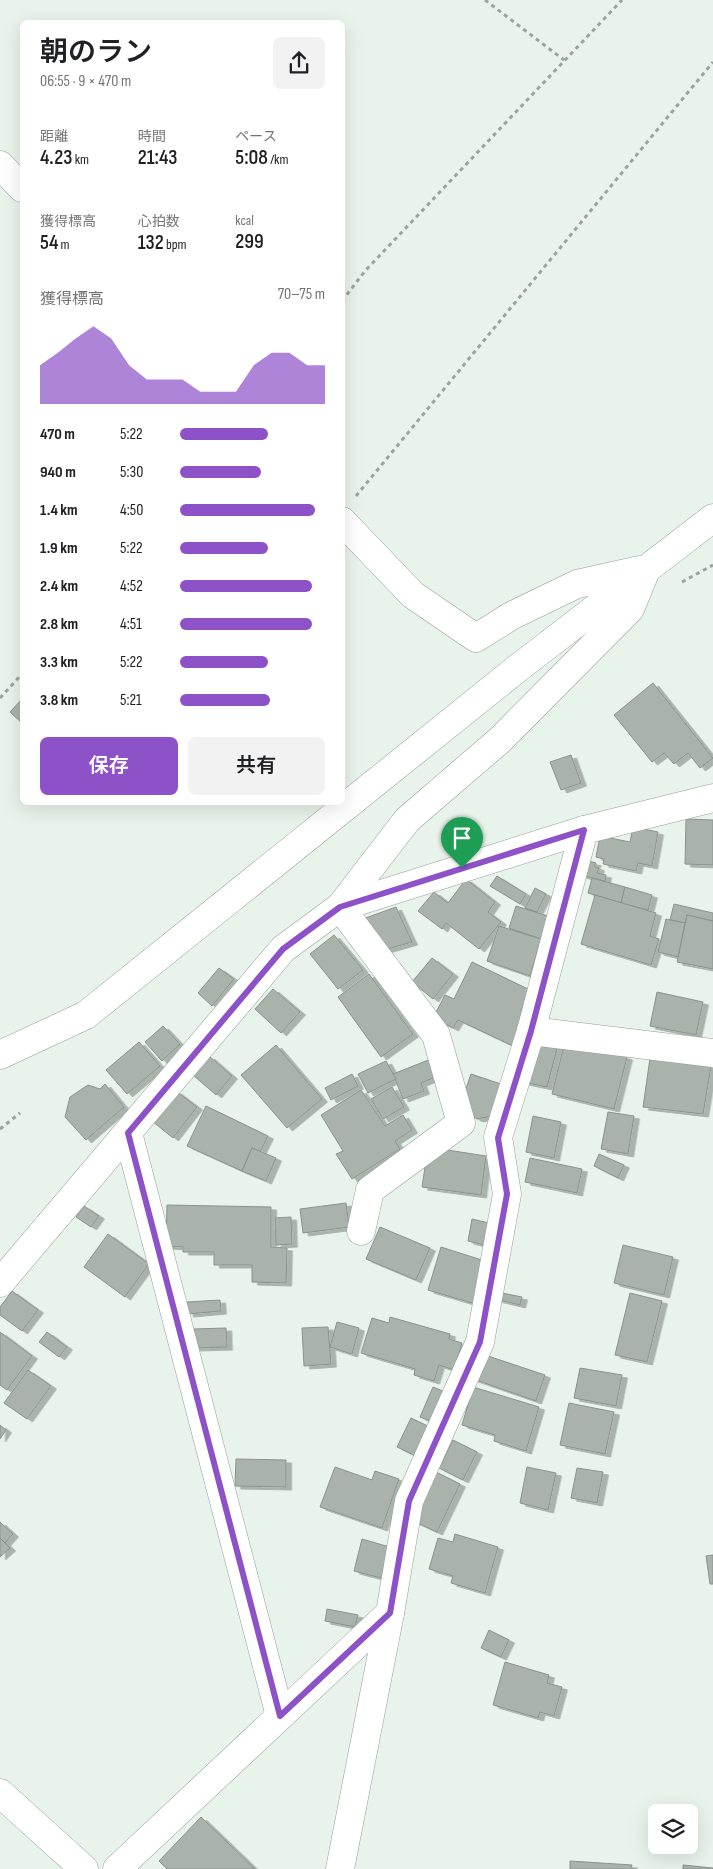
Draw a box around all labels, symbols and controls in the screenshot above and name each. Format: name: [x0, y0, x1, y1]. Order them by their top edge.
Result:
text: 朝のラン: [40, 36, 152, 69]
button: share: [273, 37, 325, 89]
text: 06:55 · 9 × 470 m: [40, 72, 131, 91]
text: 距離: [40, 128, 68, 145]
text: 時間: [138, 128, 166, 145]
text: ペース: [235, 128, 277, 145]
text: 4.23: [40, 145, 73, 170]
text: 21:43: [138, 145, 178, 170]
text: 5:08: [235, 145, 268, 170]
text: km: [73, 151, 89, 168]
text: /km: [268, 151, 288, 168]
text: kcal: [235, 212, 254, 229]
text: 獲得標高: [40, 213, 96, 230]
text: 心拍数: [138, 213, 180, 230]
text: 299: [235, 229, 264, 254]
text: 54: [40, 230, 58, 255]
text: 132: [138, 230, 164, 255]
text: m: [58, 236, 70, 253]
text: bpm: [164, 236, 186, 253]
text: 70–75 m: [278, 285, 325, 304]
text: 獲得標高: [40, 290, 104, 309]
text: 470 m: [40, 425, 75, 444]
text: 5:22: [120, 425, 143, 444]
text: 940 m: [40, 463, 76, 482]
text: 5:30: [120, 463, 143, 482]
text: 1.4 km: [40, 501, 78, 520]
text: 4:50: [120, 501, 143, 520]
text: 1.9 km: [40, 539, 78, 558]
text: 5:22: [120, 539, 143, 558]
text: 2.4 km: [40, 577, 78, 596]
text: 4:52: [120, 577, 143, 596]
text: 2.8 km: [40, 615, 78, 634]
text: 4:51: [120, 615, 142, 634]
text: 3.3 km: [40, 653, 78, 672]
text: 5:22: [120, 653, 143, 672]
text: 3.8 km: [40, 691, 78, 710]
text: 5:21: [120, 691, 142, 710]
button: 保存: [40, 737, 178, 795]
button: 共有: [188, 737, 325, 795]
pin: [441, 817, 483, 868]
icon: arrive: [448, 824, 476, 852]
map controls: [648, 1804, 698, 1854]
button: layers: [648, 1804, 698, 1854]

